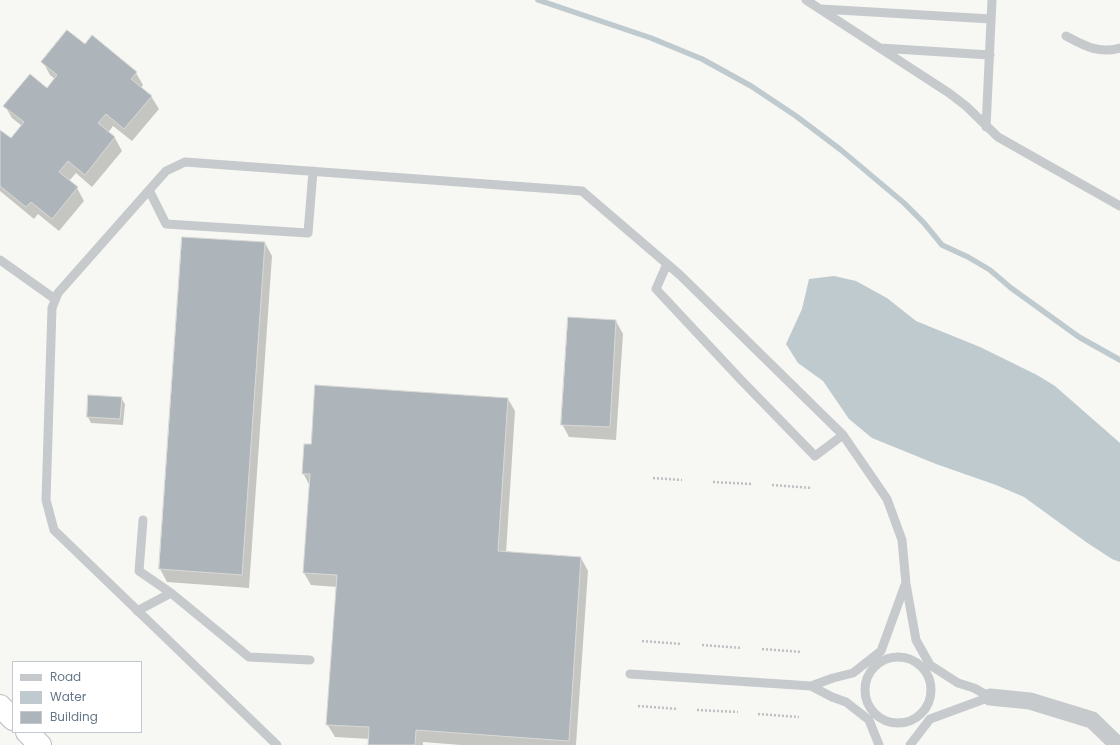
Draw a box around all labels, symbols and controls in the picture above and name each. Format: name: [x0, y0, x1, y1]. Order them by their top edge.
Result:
legend: [12, 661, 142, 733]
text: Road: [50, 668, 81, 685]
text: Water: [50, 688, 86, 705]
text: Building: [50, 708, 98, 725]

